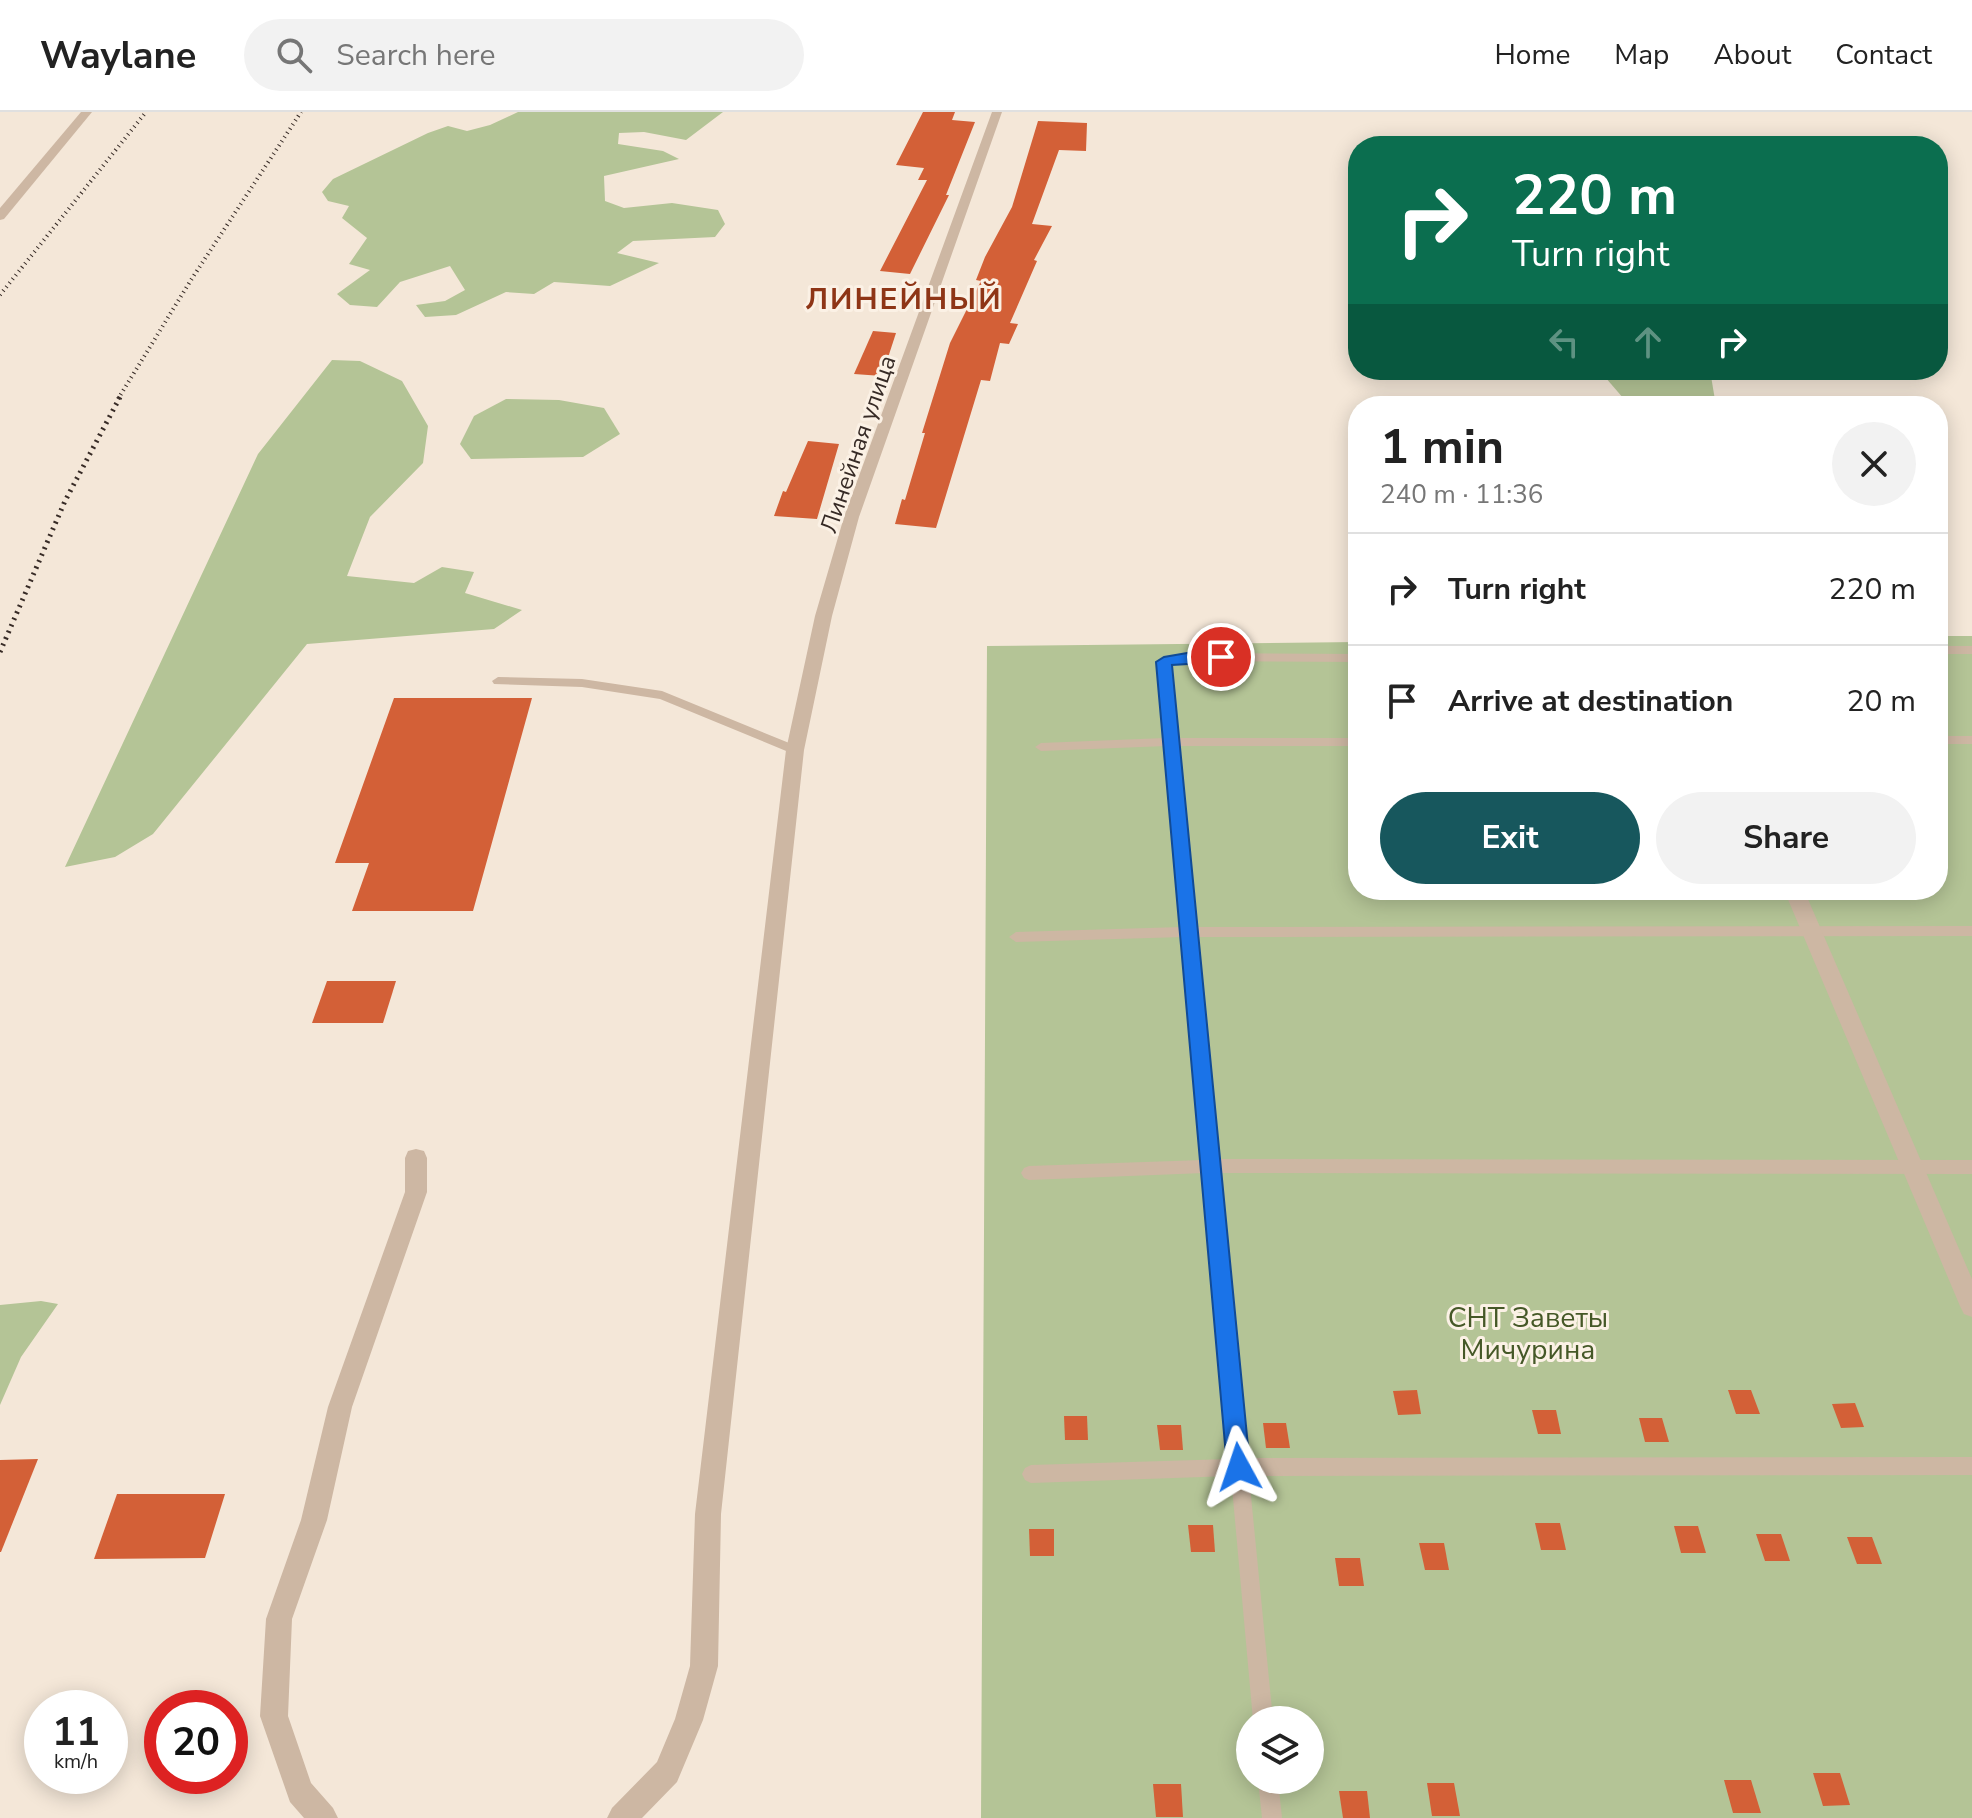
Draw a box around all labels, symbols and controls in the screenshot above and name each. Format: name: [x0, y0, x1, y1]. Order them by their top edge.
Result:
search box: [244, 19, 804, 91]
text: Waylane: [40, 30, 196, 81]
icon: search: [272, 33, 316, 77]
text: Search here: [336, 35, 495, 76]
text: Home: [1495, 36, 1570, 74]
text: Map: [1614, 36, 1669, 74]
text: About: [1713, 36, 1791, 74]
text: Contact: [1835, 36, 1932, 74]
text: 220 m: [1512, 157, 1677, 234]
icon: right: [1380, 168, 1484, 272]
text: Turn right: [1512, 230, 1669, 279]
district label: ЛИНЕЙНЫЙ: [805, 279, 1003, 320]
icon: left: [1542, 320, 1586, 364]
icon: ahead: [1626, 320, 1670, 364]
icon: right: [1710, 320, 1754, 364]
street label: Линейная улица: [813, 351, 903, 537]
text: 1 min: [1380, 414, 1504, 480]
button: close: [1832, 422, 1916, 506]
text: 240 m · 11:36: [1380, 477, 1543, 512]
icon: right: [1380, 567, 1424, 611]
text: Turn right: [1448, 569, 1586, 610]
text: 220 m: [1829, 569, 1916, 610]
pin: [1187, 623, 1255, 691]
icon: arrive: [1199, 635, 1243, 679]
icon: arrive: [1380, 679, 1424, 723]
text: Arrive at destination: [1448, 681, 1733, 722]
text: 20 m: [1847, 681, 1916, 722]
button: Exit: [1380, 792, 1640, 884]
button: Share: [1656, 792, 1916, 884]
park label: СНТ Заветы Мичурина: [1448, 1299, 1608, 1369]
position arrow: [1197, 1425, 1281, 1509]
speed limit sign: 20: [144, 1690, 248, 1794]
text: 11: [52, 1705, 100, 1759]
map controls: [1236, 1706, 1324, 1794]
button: layers: [1236, 1706, 1324, 1794]
text: km/h: [54, 1748, 98, 1775]

